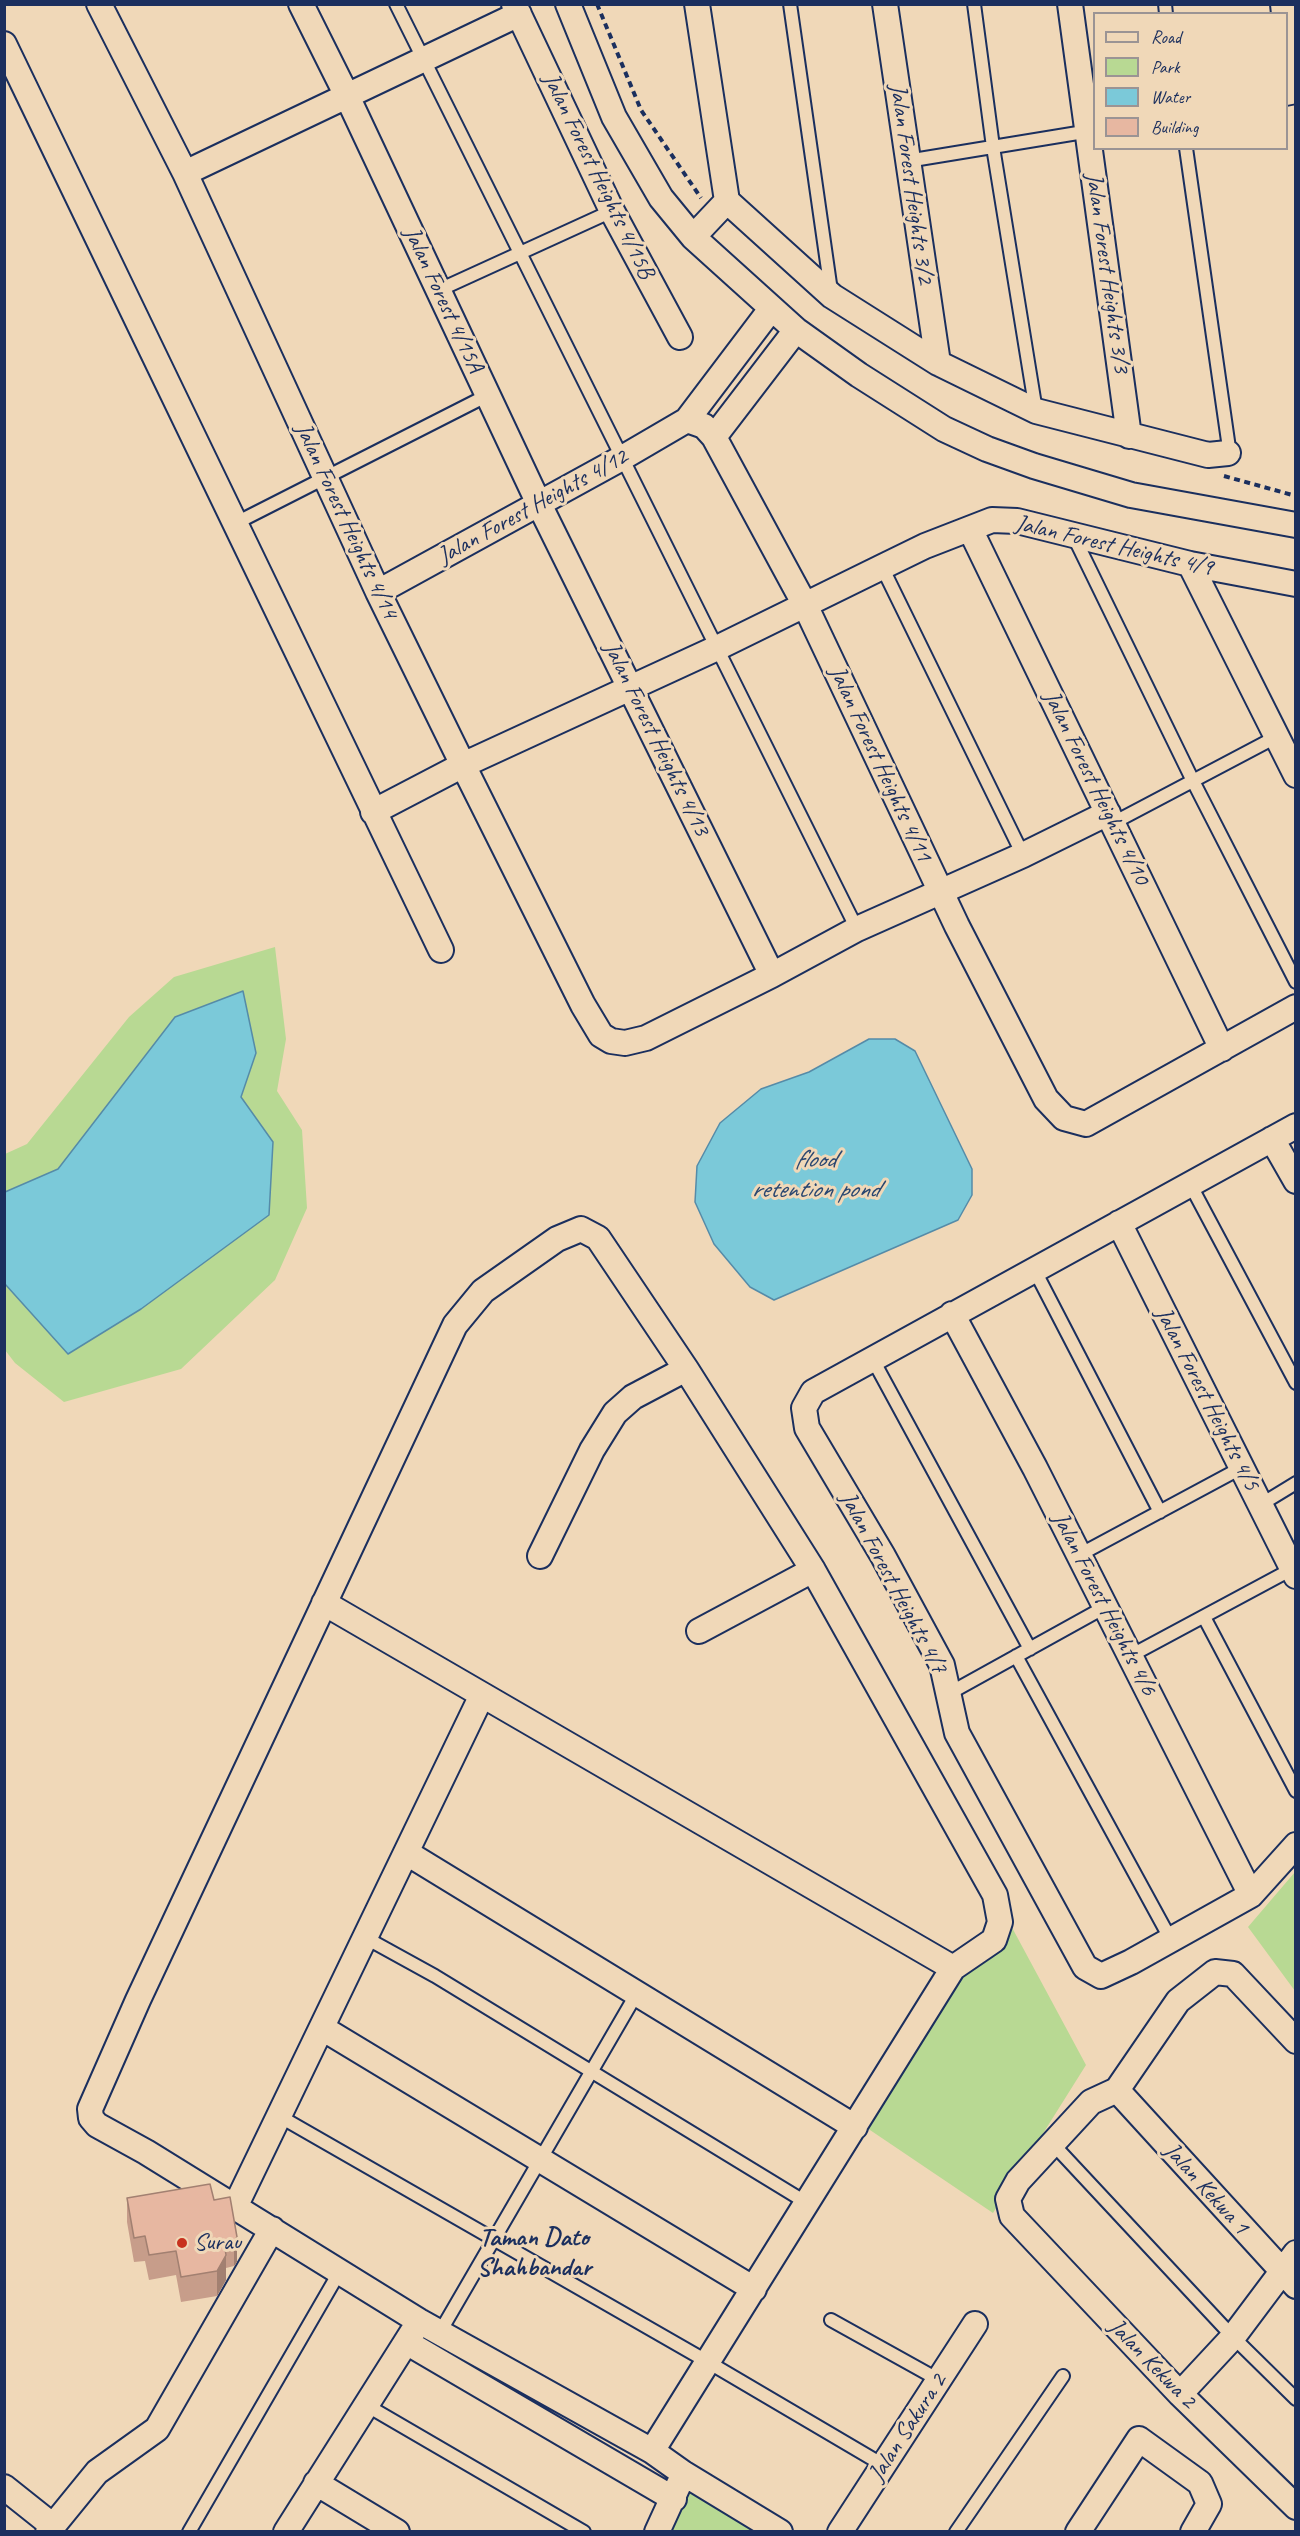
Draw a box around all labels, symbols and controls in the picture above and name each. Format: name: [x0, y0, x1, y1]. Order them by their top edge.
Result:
legend: [1093, 12, 1288, 150]
text: Road: [1151, 26, 1181, 48]
text: Park: [1151, 56, 1180, 78]
street label: Jalan Forest Heights 4/15B: [536, 69, 660, 283]
street label: Jalan Forest Heights 3/2: [883, 82, 939, 286]
text: Water: [1151, 86, 1190, 108]
text: Building: [1151, 116, 1198, 138]
street label: Jalan Forest Heights 3/3: [1079, 171, 1135, 375]
street label: Jalan Forest 4/15A: [397, 223, 489, 377]
street label: Jalan Forest Heights 4/14: [288, 419, 404, 623]
street label: Jalan Forest Heights 4/12: [433, 443, 633, 571]
street label: Jalan Forest Heights 4/9: [1012, 509, 1216, 583]
street label: Jalan Forest Heights 4/13: [596, 637, 716, 841]
street label: Jalan Forest Heights 4/11: [822, 662, 938, 866]
street label: Jalan Forest Heights 4/10: [1036, 686, 1156, 890]
water label: flood retention pond: [751, 1144, 879, 1206]
street label: Jalan Forest Heights 4/5: [1148, 1303, 1266, 1495]
street label: Jalan Forest Heights 4/7: [833, 1487, 953, 1679]
street label: Jalan Forest Heights 4/6: [1045, 1508, 1163, 1700]
street label: Jalan Kekwa 1: [1157, 2137, 1255, 2241]
district label: Taman Dato Shahbandar: [477, 2222, 591, 2284]
place label: Surau: [194, 2229, 241, 2257]
marker: Surau: [175, 2236, 189, 2250]
street label: Jalan Kekwa 2: [1102, 2313, 1202, 2415]
street label: Jalan Sakura 2: [863, 2369, 953, 2487]

